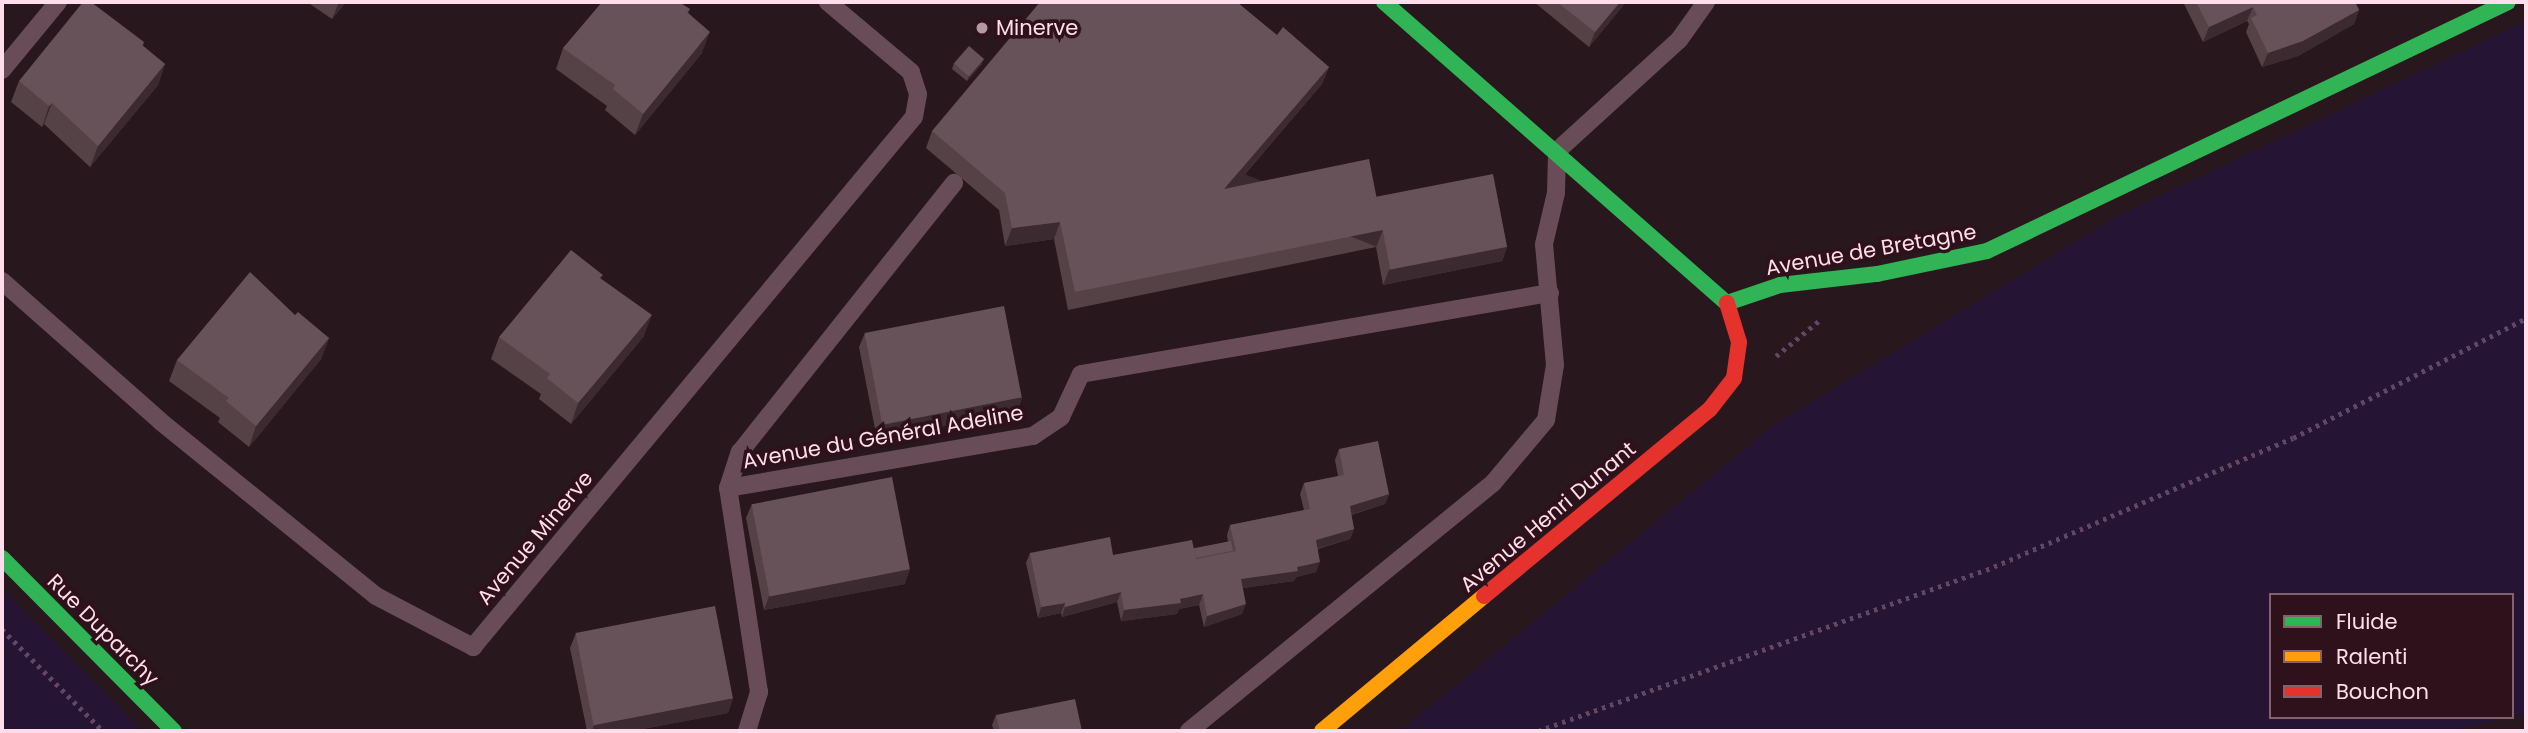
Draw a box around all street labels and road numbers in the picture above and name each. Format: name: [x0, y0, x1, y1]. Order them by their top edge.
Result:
street label: Avenue de Bretagne: [1764, 219, 1978, 281]
street label: Avenue du Général Adeline: [741, 400, 1025, 474]
street label: Avenue Henri Dunant: [1455, 436, 1641, 598]
street label: Avenue Minerve: [472, 466, 598, 610]
street label: Rue Duparchy: [42, 569, 164, 691]

